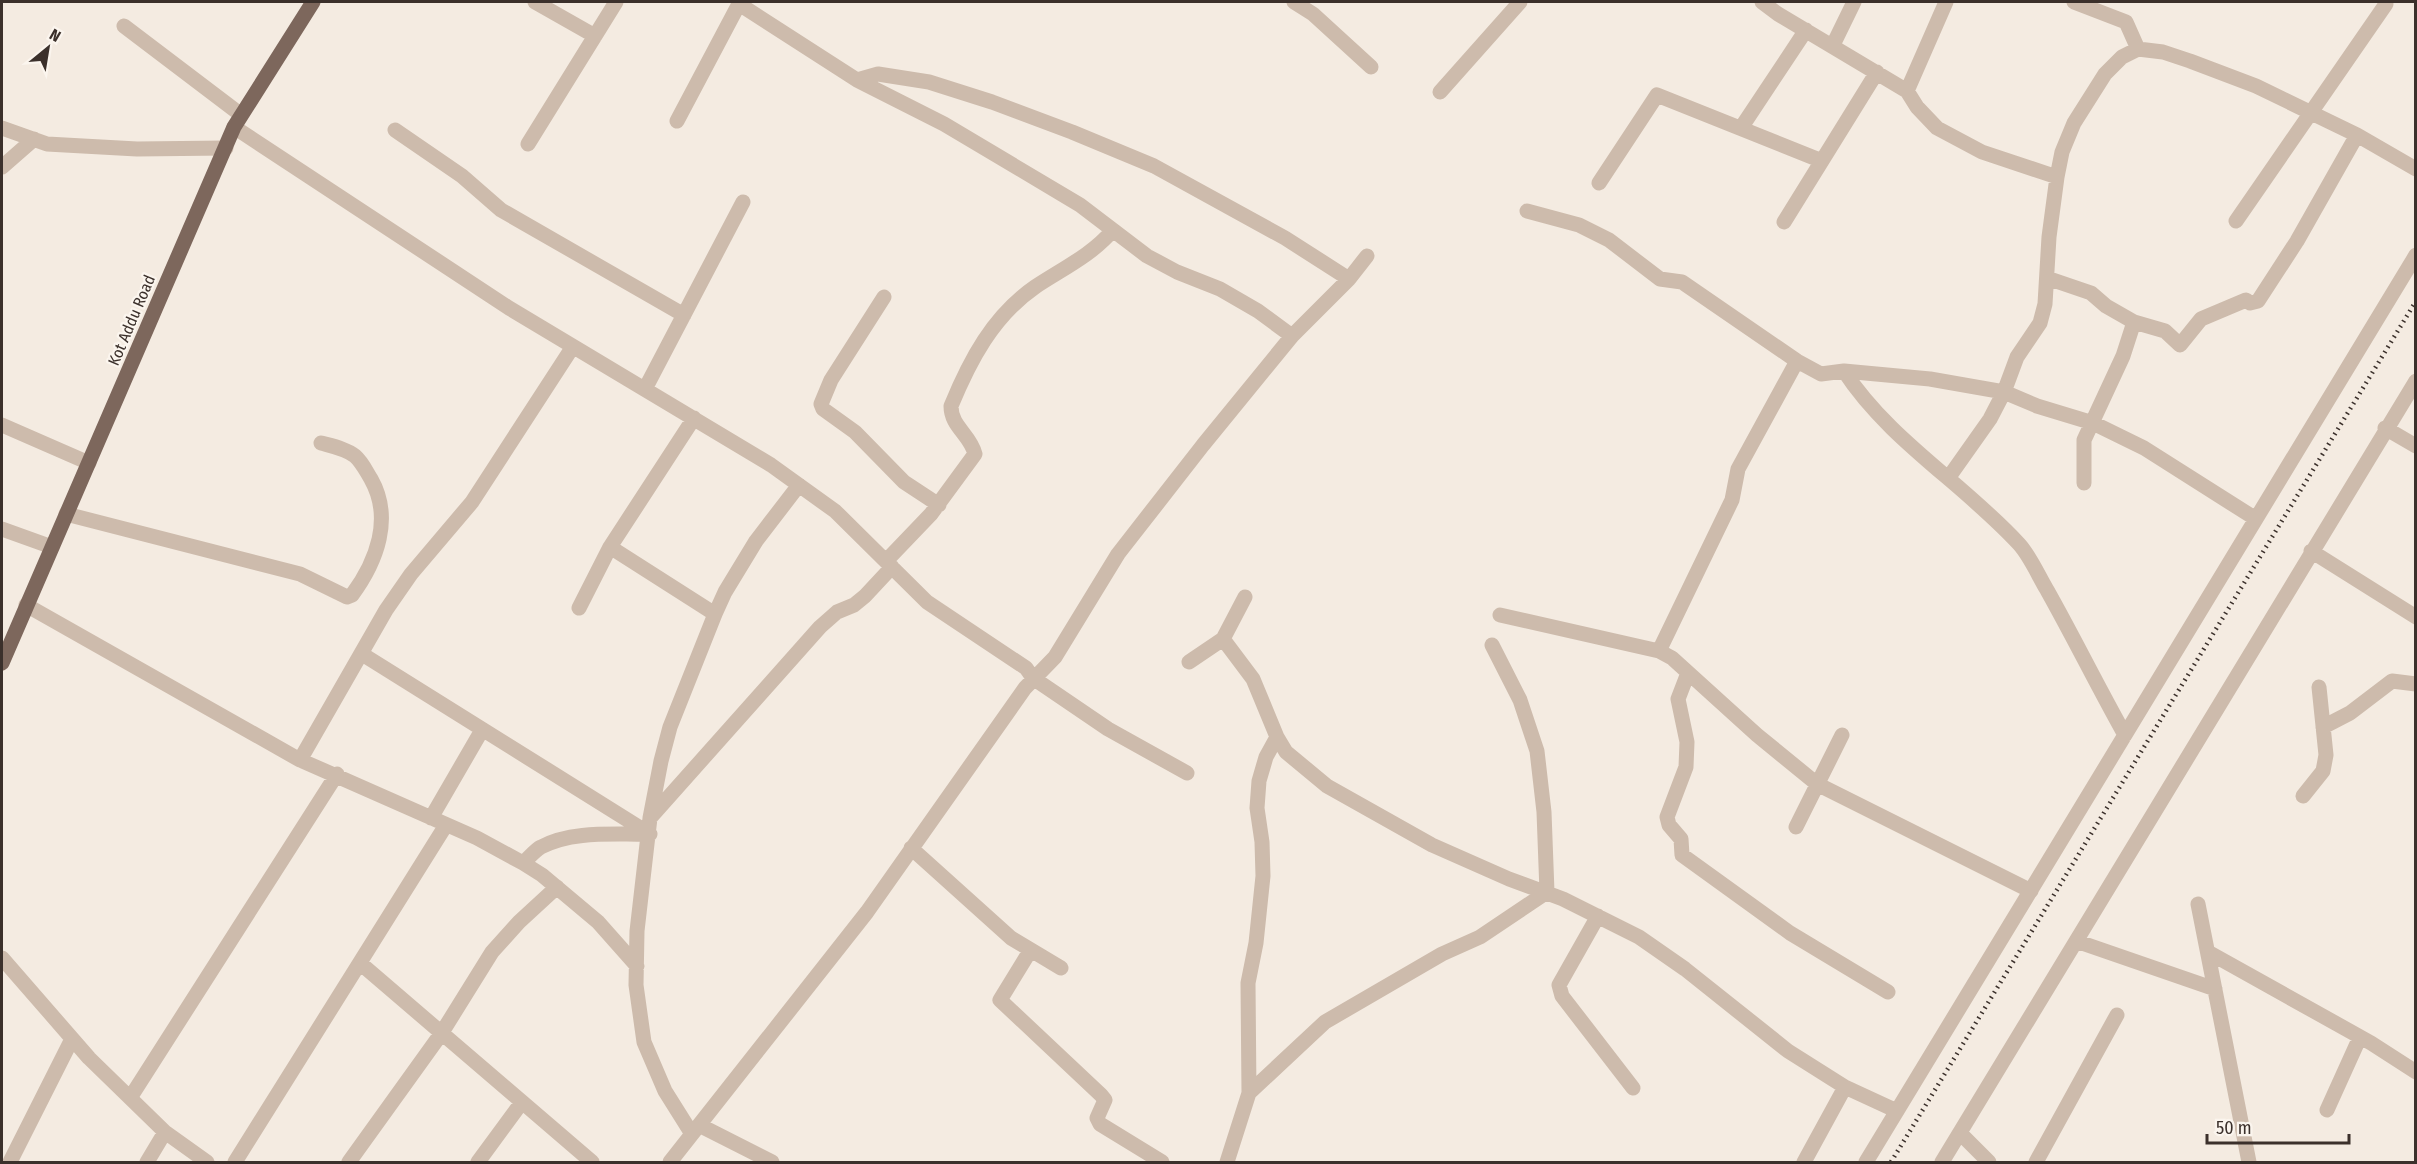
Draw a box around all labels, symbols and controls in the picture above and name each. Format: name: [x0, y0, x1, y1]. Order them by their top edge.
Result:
north arrow: [18, 18, 78, 78]
text: N: [46, 25, 64, 46]
street label: Kot Addu Road: [104, 272, 159, 368]
scale bar: [2207, 1107, 2350, 1145]
text: 50 m: [2216, 1117, 2252, 1139]

